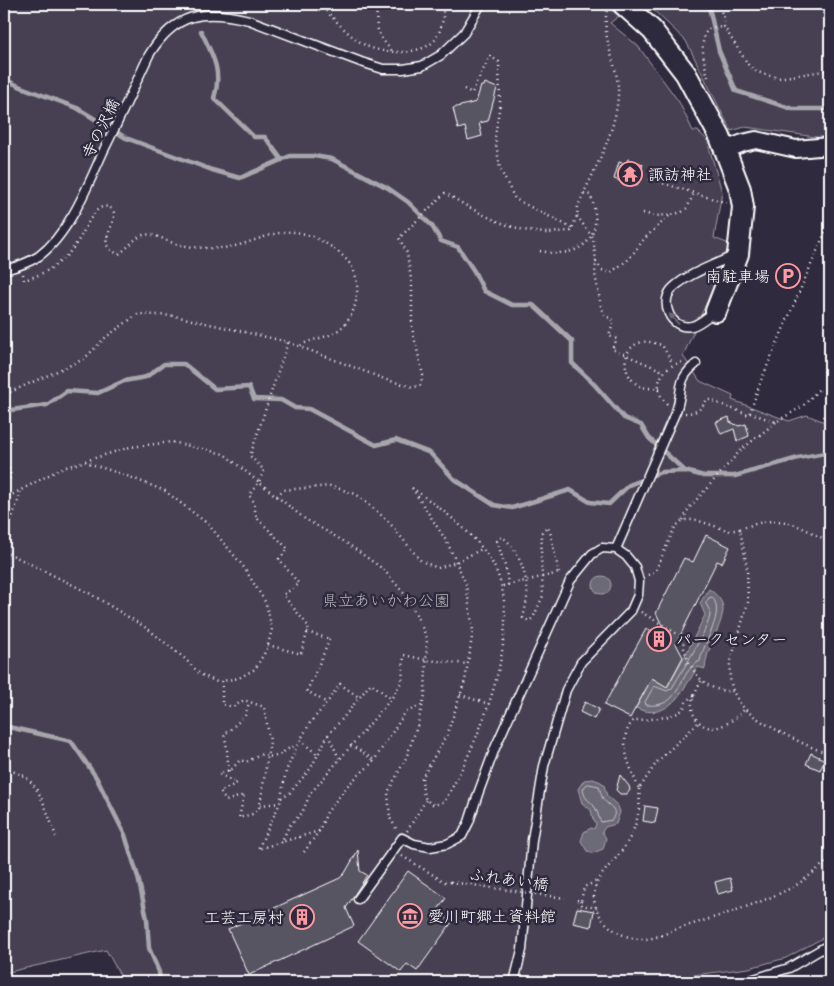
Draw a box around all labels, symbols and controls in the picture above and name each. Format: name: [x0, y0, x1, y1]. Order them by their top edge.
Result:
street label: 寺の沢橋: [80, 96, 126, 162]
temple icon: 諏訪神社: [617, 161, 643, 187]
place label: 諏訪神社: [648, 167, 712, 187]
parking icon: 南駐車場: [775, 263, 801, 289]
place label: 南駐車場: [706, 268, 770, 289]
one-way arrow: [669, 313, 680, 325]
park label: 県立あいかわ公園: [322, 593, 450, 613]
building icon: パークセンター: [646, 626, 672, 652]
place label: パークセンター: [676, 633, 787, 652]
street label: ふれあい橋: [468, 867, 550, 897]
museum icon: 愛川町郷土資料館: [397, 903, 423, 929]
building icon: 工芸工房村: [289, 904, 315, 930]
place label: 愛川町郷土資料館: [428, 908, 556, 929]
place label: 工芸工房村: [204, 910, 284, 930]

